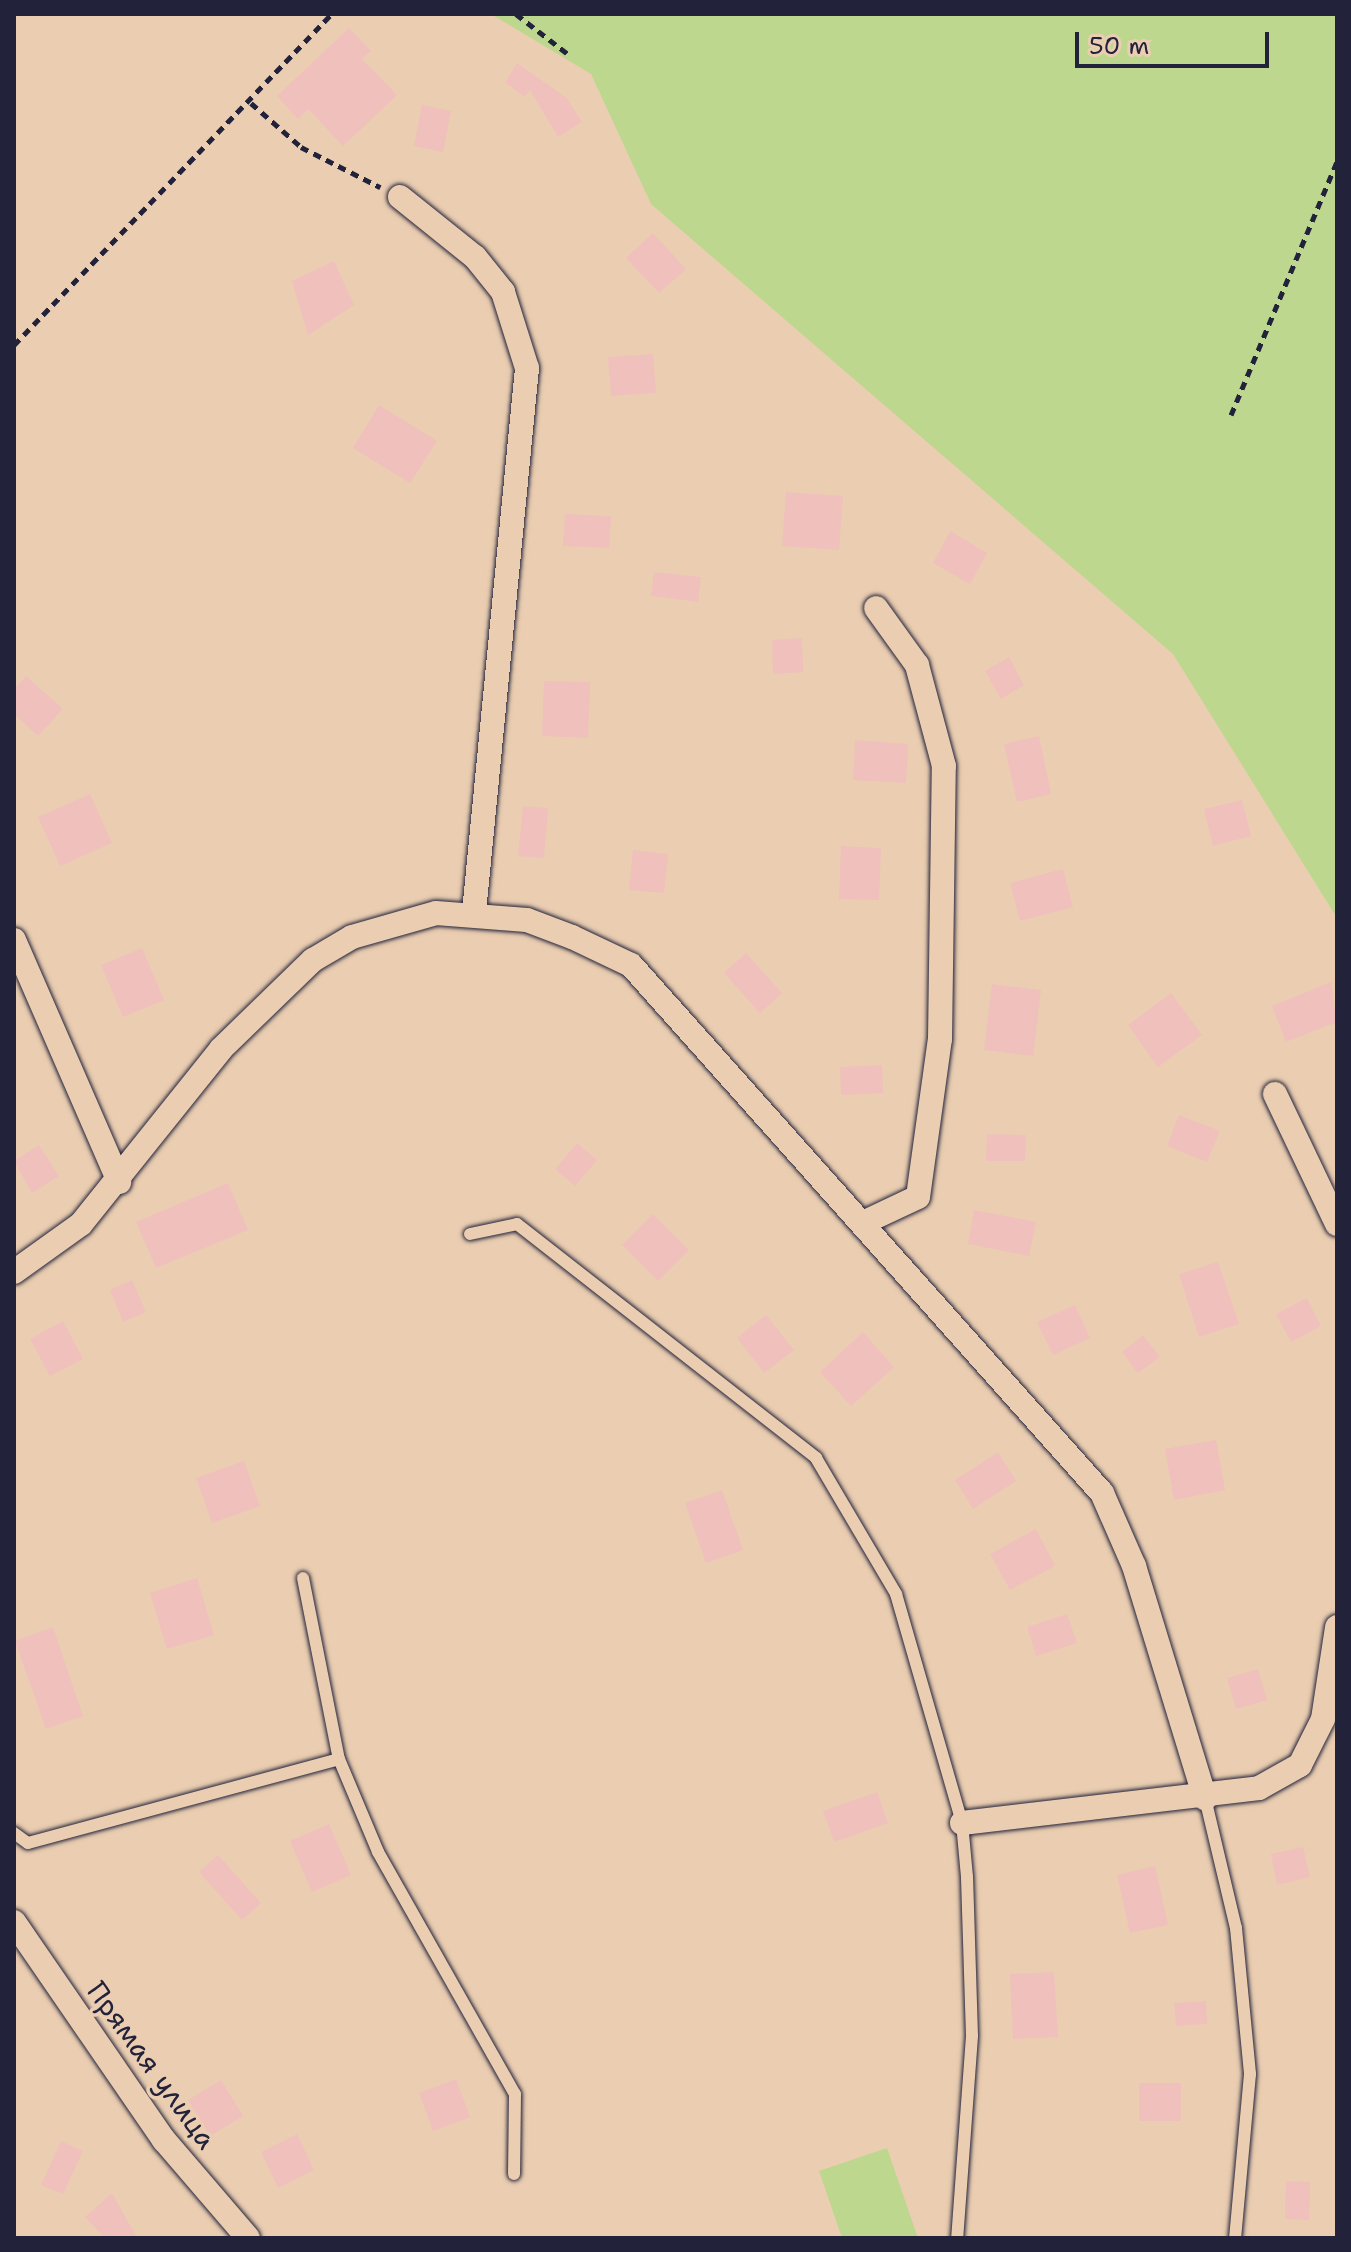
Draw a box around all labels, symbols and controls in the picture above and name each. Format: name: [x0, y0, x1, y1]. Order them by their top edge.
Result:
scale bar: [1079, 16, 1273, 66]
text: 50 m: [1089, 30, 1149, 62]
street label: Прямая улица: [80, 1975, 224, 2155]

